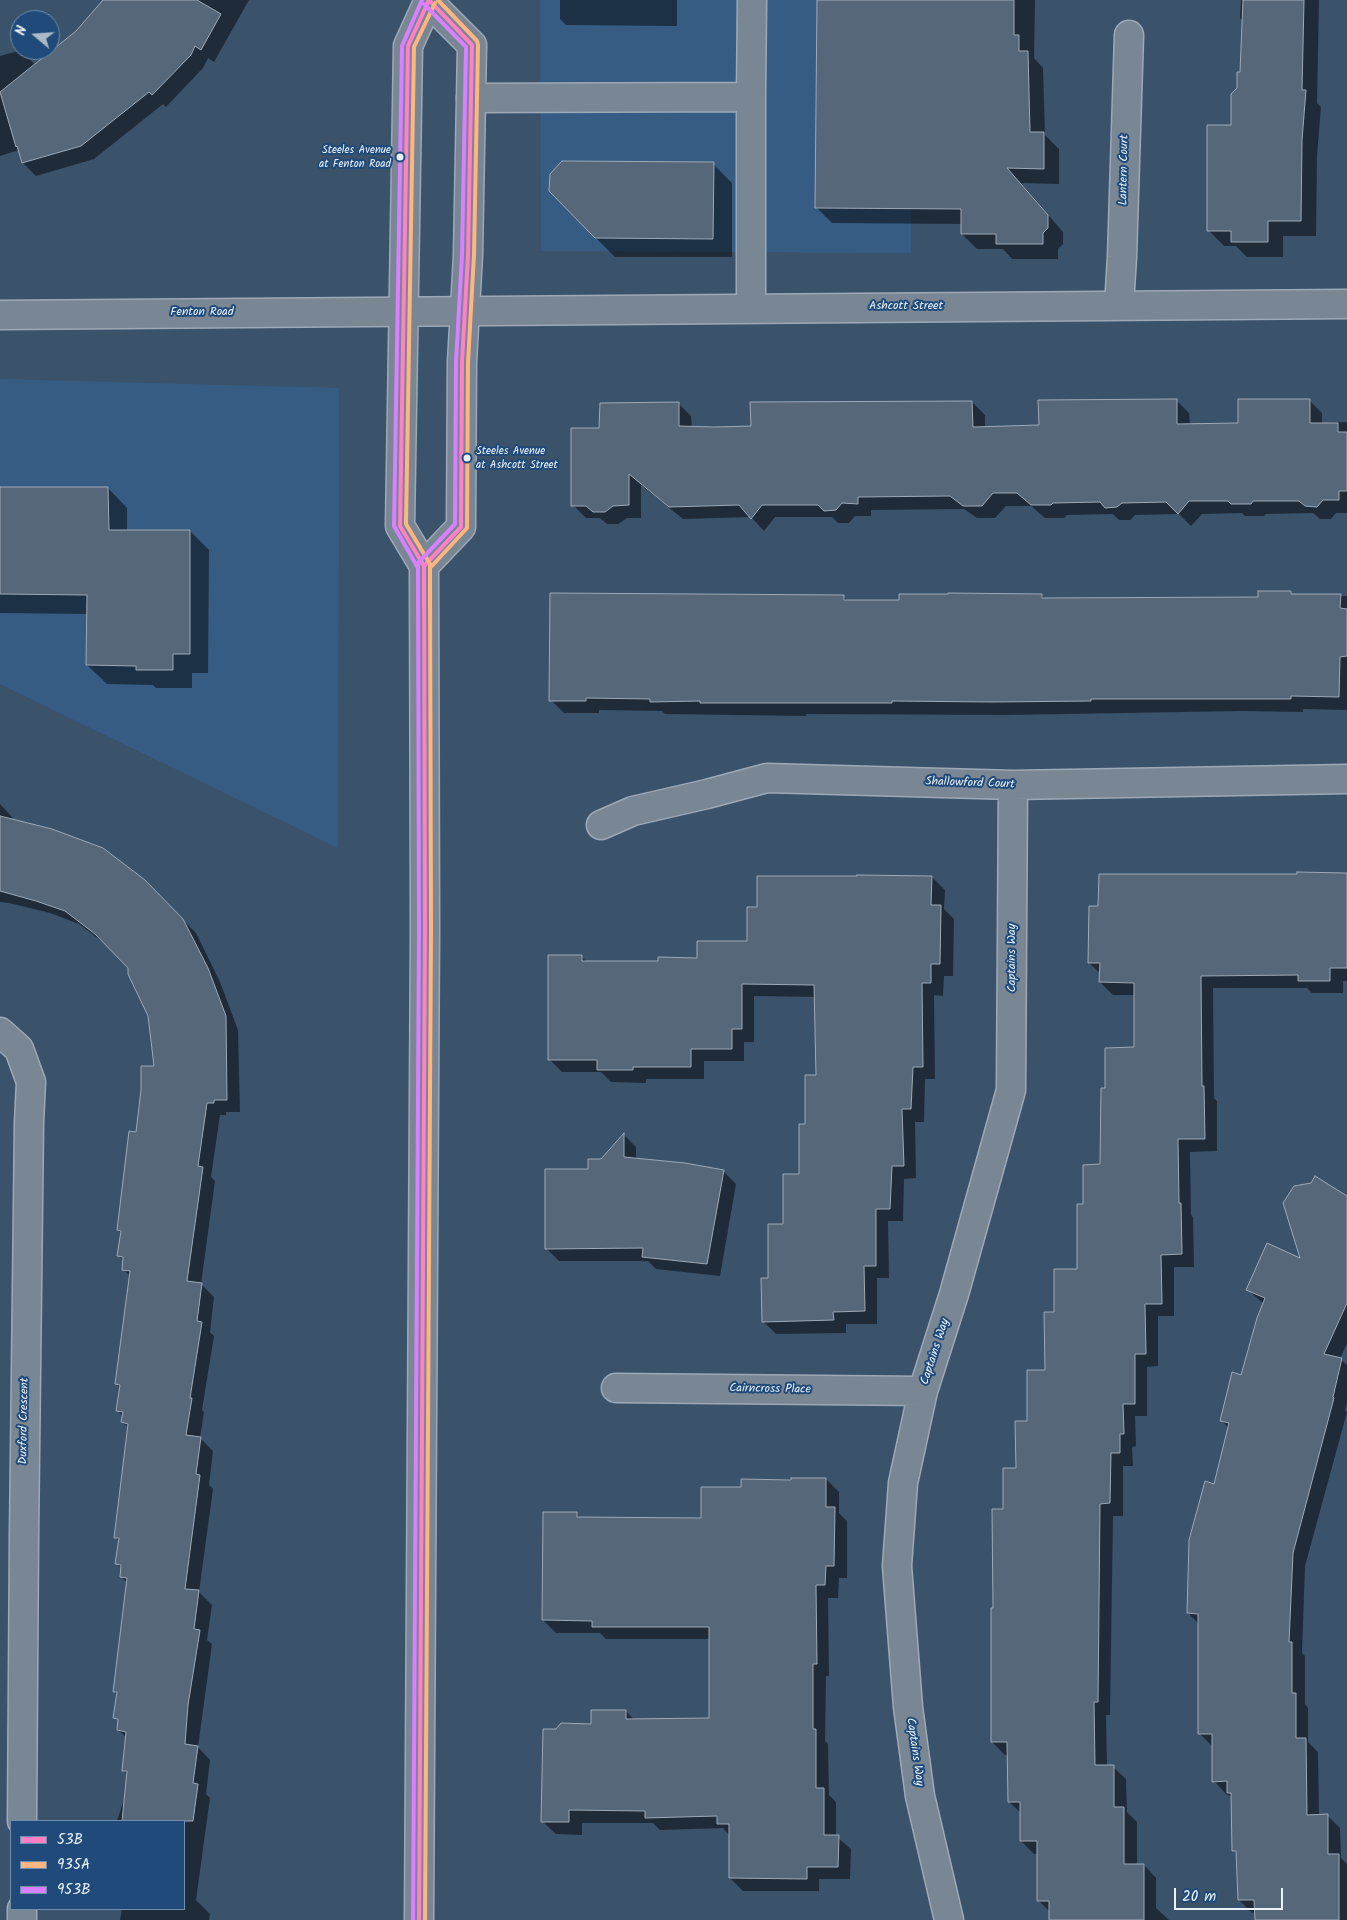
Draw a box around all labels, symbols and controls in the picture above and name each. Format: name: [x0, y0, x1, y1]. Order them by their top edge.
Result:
north arrow: [10, 10, 60, 60]
text: N: [10, 23, 34, 38]
street label: Lantern Court: [1117, 134, 1133, 206]
place label: Steeles Avenue at Fenton Road: [319, 144, 391, 170]
marker: Steeles Avenue at Fenton Road: [395, 152, 405, 162]
street label: Ashcott Street: [869, 300, 943, 314]
street label: Fenton Road: [170, 306, 234, 320]
place label: Steeles Avenue at Ashcott Street: [476, 445, 558, 471]
marker: Steeles Avenue at Ashcott Street: [462, 453, 472, 463]
street label: Shallowford Court: [925, 775, 1015, 793]
street label: Captains Way: [1006, 924, 1020, 992]
street label: Captains Way: [919, 1317, 953, 1387]
street label: Duxford Crescent: [17, 1377, 33, 1465]
street label: Cairncross Place: [729, 1382, 811, 1398]
street label: Captains Way: [902, 1717, 926, 1787]
legend: [10, 1820, 185, 1910]
text: 53B: [57, 1828, 83, 1852]
text: 935A: [57, 1853, 90, 1877]
text: 953B: [57, 1878, 91, 1902]
scale bar: [1177, 1878, 1286, 1910]
text: 20 m: [1182, 1885, 1216, 1909]

